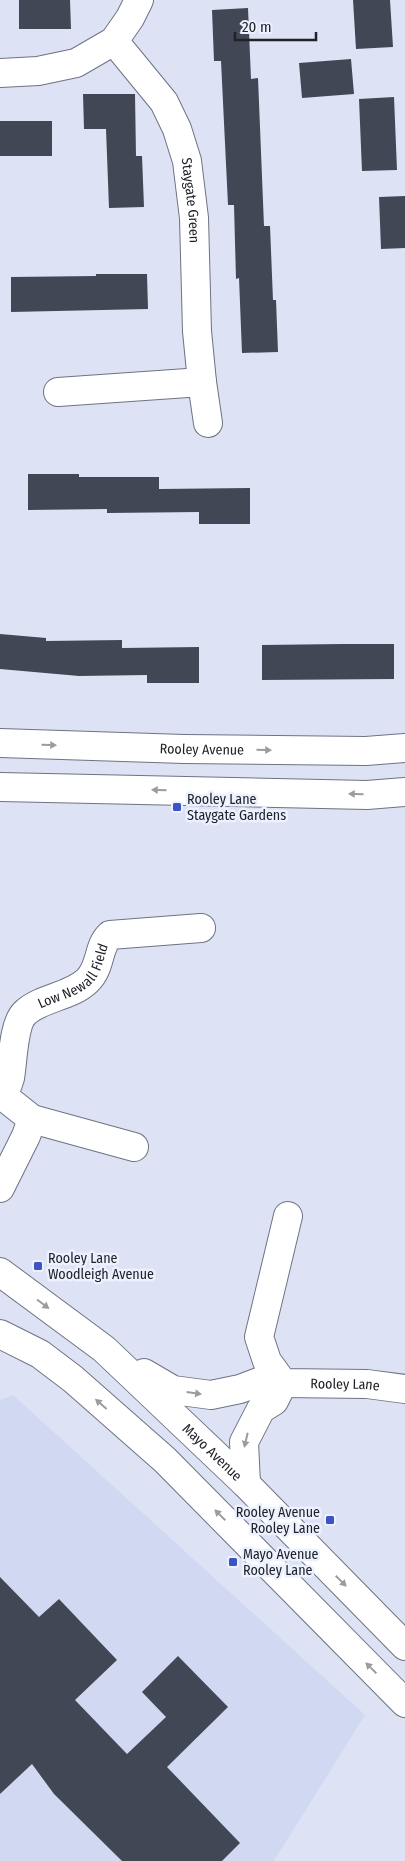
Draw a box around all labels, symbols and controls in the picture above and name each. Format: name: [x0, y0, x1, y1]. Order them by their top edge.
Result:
scale bar: [235, 10, 316, 42]
text: 20 m: [242, 18, 272, 36]
street label: Staygate Green: [178, 157, 203, 243]
street label: Rooley Avenue: [159, 740, 244, 758]
one-way arrow: [41, 741, 57, 749]
one-way arrow: [256, 746, 272, 754]
one-way arrow: [151, 786, 167, 794]
one-way arrow: [348, 790, 364, 798]
place label: Rooley Lane Staygate Gardens: [187, 791, 286, 824]
marker: Rooley Lane Staygate Gardens: [171, 801, 183, 813]
street label: Low Newall Field: [35, 941, 111, 1012]
place label: Rooley Lane Woodleigh Avenue: [48, 1250, 154, 1283]
marker: Rooley Lane Woodleigh Avenue: [32, 1260, 44, 1272]
one-way arrow: [36, 1298, 49, 1309]
street label: Rooley Lane: [310, 1375, 381, 1394]
one-way arrow: [186, 1389, 202, 1397]
one-way arrow: [96, 1398, 108, 1410]
street label: Mayo Avenue: [179, 1420, 246, 1484]
one-way arrow: [242, 1433, 250, 1448]
place label: Rooley Avenue Rooley Lane: [236, 1504, 320, 1537]
one-way arrow: [214, 1509, 226, 1521]
marker: Rooley Avenue Rooley Lane: [324, 1514, 336, 1526]
place label: Mayo Avenue Rooley Lane: [243, 1546, 319, 1579]
marker: Mayo Avenue Rooley Lane: [227, 1556, 239, 1568]
one-way arrow: [335, 1574, 347, 1586]
one-way arrow: [365, 1662, 377, 1674]

